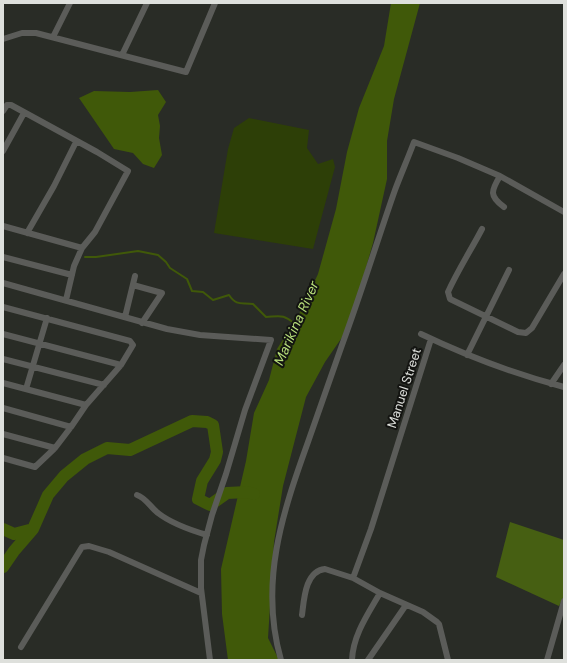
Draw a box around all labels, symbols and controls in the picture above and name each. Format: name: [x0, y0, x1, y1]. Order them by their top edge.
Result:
water label: Marikina River: [269, 277, 323, 368]
street label: Manuel Street: [383, 346, 425, 430]

